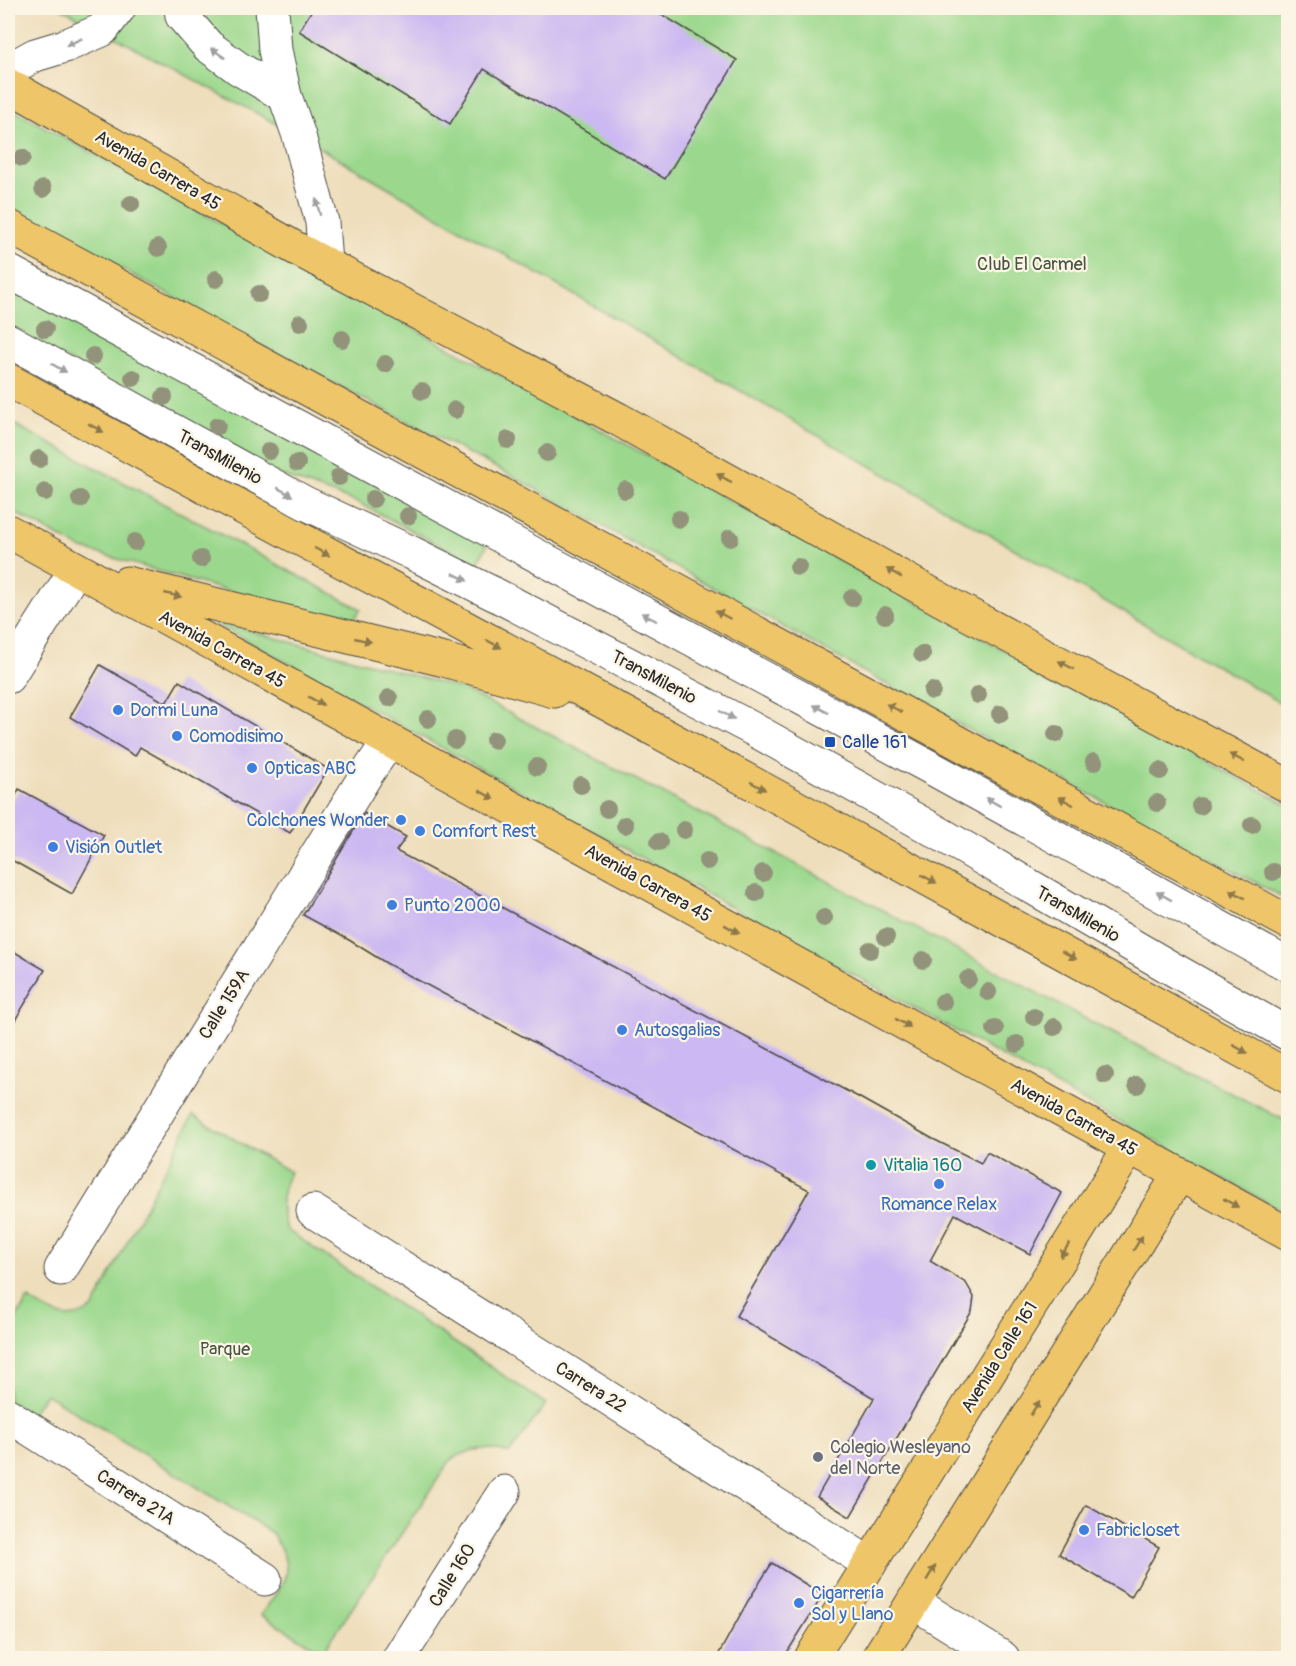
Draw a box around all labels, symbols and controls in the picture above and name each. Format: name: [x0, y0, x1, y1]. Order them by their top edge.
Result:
one-way arrow: [65, 38, 83, 47]
one-way arrow: [211, 47, 227, 59]
street label: Avenida Carrera 45: [91, 125, 225, 216]
one-way arrow: [313, 197, 323, 216]
park label: Club El Carmel: [977, 253, 1087, 276]
one-way arrow: [51, 363, 68, 373]
one-way arrow: [87, 423, 104, 433]
street label: TransMilenio: [173, 425, 267, 490]
one-way arrow: [715, 473, 732, 483]
one-way arrow: [277, 487, 294, 497]
one-way arrow: [314, 547, 331, 557]
one-way arrow: [885, 568, 902, 578]
one-way arrow: [452, 572, 469, 582]
one-way arrow: [164, 590, 182, 600]
street label: Avenida Carrera 45: [154, 605, 289, 694]
one-way arrow: [714, 610, 731, 620]
one-way arrow: [641, 612, 658, 622]
one-way arrow: [354, 636, 372, 646]
one-way arrow: [486, 639, 503, 649]
street label: TransMilenio: [607, 645, 701, 710]
one-way arrow: [1057, 660, 1074, 670]
one-way arrow: [308, 696, 325, 706]
place label: Dormi Luna: [130, 699, 218, 722]
marker: Dormi Luna: [111, 703, 125, 717]
one-way arrow: [885, 703, 902, 713]
one-way arrow: [813, 704, 830, 714]
one-way arrow: [718, 710, 735, 720]
place label: Comodisimo: [189, 725, 284, 748]
marker: Comodisimo: [170, 729, 184, 743]
place label: Calle 161: [842, 731, 907, 754]
marker: Calle 161: [823, 735, 837, 749]
one-way arrow: [1228, 753, 1245, 763]
place label: Opticas ABC: [264, 757, 356, 780]
marker: Opticas ABC: [245, 761, 259, 775]
one-way arrow: [749, 781, 766, 791]
one-way arrow: [479, 790, 496, 800]
one-way arrow: [1057, 796, 1074, 806]
one-way arrow: [984, 797, 1001, 807]
place label: Colchones Wonder: [247, 809, 390, 832]
marker: Colchones Wonder: [394, 813, 408, 827]
place label: Comfort Rest: [432, 820, 537, 843]
marker: Comfort Rest: [413, 824, 427, 838]
place label: Visión Outlet: [65, 836, 163, 859]
street label: Avenida Carrera 45: [580, 839, 715, 928]
marker: Visión Outlet: [46, 840, 60, 854]
one-way arrow: [921, 874, 938, 884]
street label: TransMilenio: [1031, 881, 1124, 948]
one-way arrow: [1228, 889, 1245, 899]
one-way arrow: [1155, 891, 1172, 901]
place label: Punto 2000: [404, 894, 501, 917]
marker: Punto 2000: [385, 898, 399, 912]
one-way arrow: [724, 924, 741, 934]
one-way arrow: [1061, 950, 1078, 960]
street label: Calle 159A: [194, 965, 255, 1044]
one-way arrow: [895, 1018, 912, 1028]
place label: Autosgalias: [634, 1019, 720, 1042]
marker: Autosgalias: [615, 1023, 629, 1037]
one-way arrow: [1232, 1044, 1249, 1054]
street label: Avenida Carrera 45: [1006, 1073, 1141, 1162]
place label: Vitalia 160: [883, 1154, 962, 1177]
marker: Vitalia 160: [864, 1158, 878, 1172]
marker: Romance Relax: [932, 1177, 946, 1191]
place label: Romance Relax: [881, 1193, 997, 1216]
one-way arrow: [1223, 1198, 1240, 1208]
one-way arrow: [1132, 1235, 1143, 1251]
one-way arrow: [1060, 1242, 1071, 1259]
street label: Avenida Calle 161: [956, 1297, 1043, 1417]
park label: Parque: [200, 1338, 250, 1361]
street label: Carrera 22: [551, 1357, 631, 1418]
one-way arrow: [1029, 1400, 1040, 1416]
place label: Colegio Wesleyano del Norte: [830, 1436, 971, 1480]
marker: Colegio Wesleyano del Norte: [811, 1450, 825, 1464]
street label: Carrera 21A: [92, 1464, 180, 1531]
place label: Fabricloset: [1096, 1519, 1181, 1542]
marker: Fabricloset: [1077, 1523, 1091, 1537]
street label: Calle 160: [424, 1539, 481, 1611]
one-way arrow: [926, 1565, 937, 1581]
place label: Cigarrería Sol y Llano: [811, 1582, 894, 1626]
marker: Cigarrería Sol y Llano: [792, 1596, 806, 1610]

